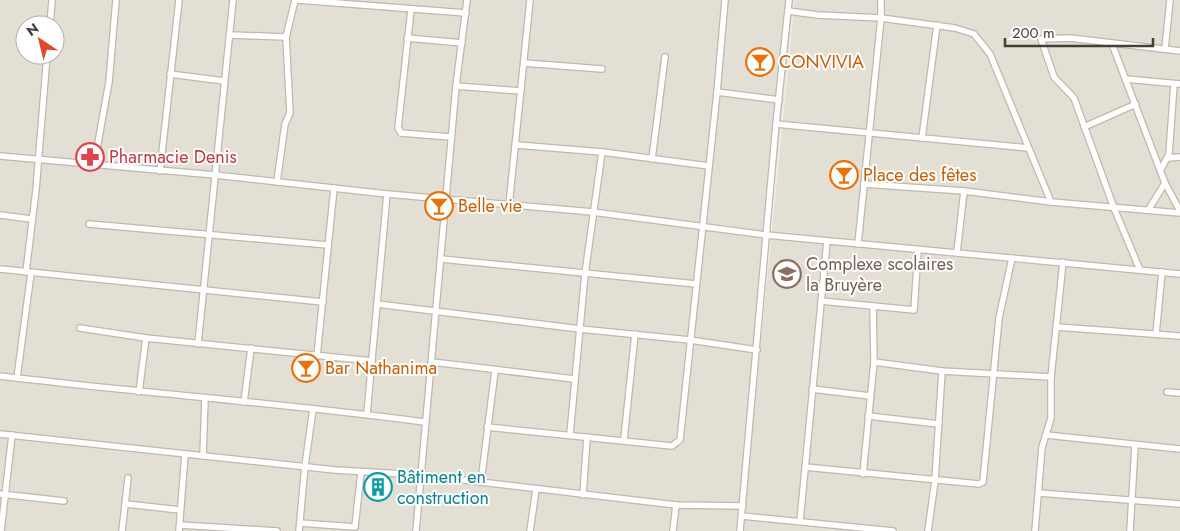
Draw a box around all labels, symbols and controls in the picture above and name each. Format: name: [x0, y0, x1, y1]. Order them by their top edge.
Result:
north arrow: [15, 15, 65, 65]
scale bar: [1005, 15, 1152, 47]
text: N: [22, 18, 43, 41]
text: 200 m: [1012, 22, 1055, 44]
bar icon: CONVIVIA: [745, 47, 775, 77]
place label: CONVIVIA: [779, 49, 864, 75]
pharmacy icon: Pharmacie Denis: [75, 142, 105, 172]
place label: Pharmacie Denis: [109, 144, 237, 170]
bar icon: Place des fêtes: [829, 160, 859, 190]
place label: Place des fêtes: [863, 162, 976, 188]
bar icon: Belle vie: [424, 191, 454, 221]
place label: Belle vie: [458, 193, 522, 219]
place label: Complexe scolaires la Bruyère: [806, 251, 953, 298]
school or university icon: Complexe scolaires la Bruyère: [772, 259, 802, 289]
bar icon: Bar Nathanima: [291, 353, 321, 383]
place label: Bar Nathanima: [325, 355, 437, 381]
place label: Bâtiment en construction: [397, 464, 489, 511]
building icon: Bâtiment en construction: [363, 472, 393, 502]

